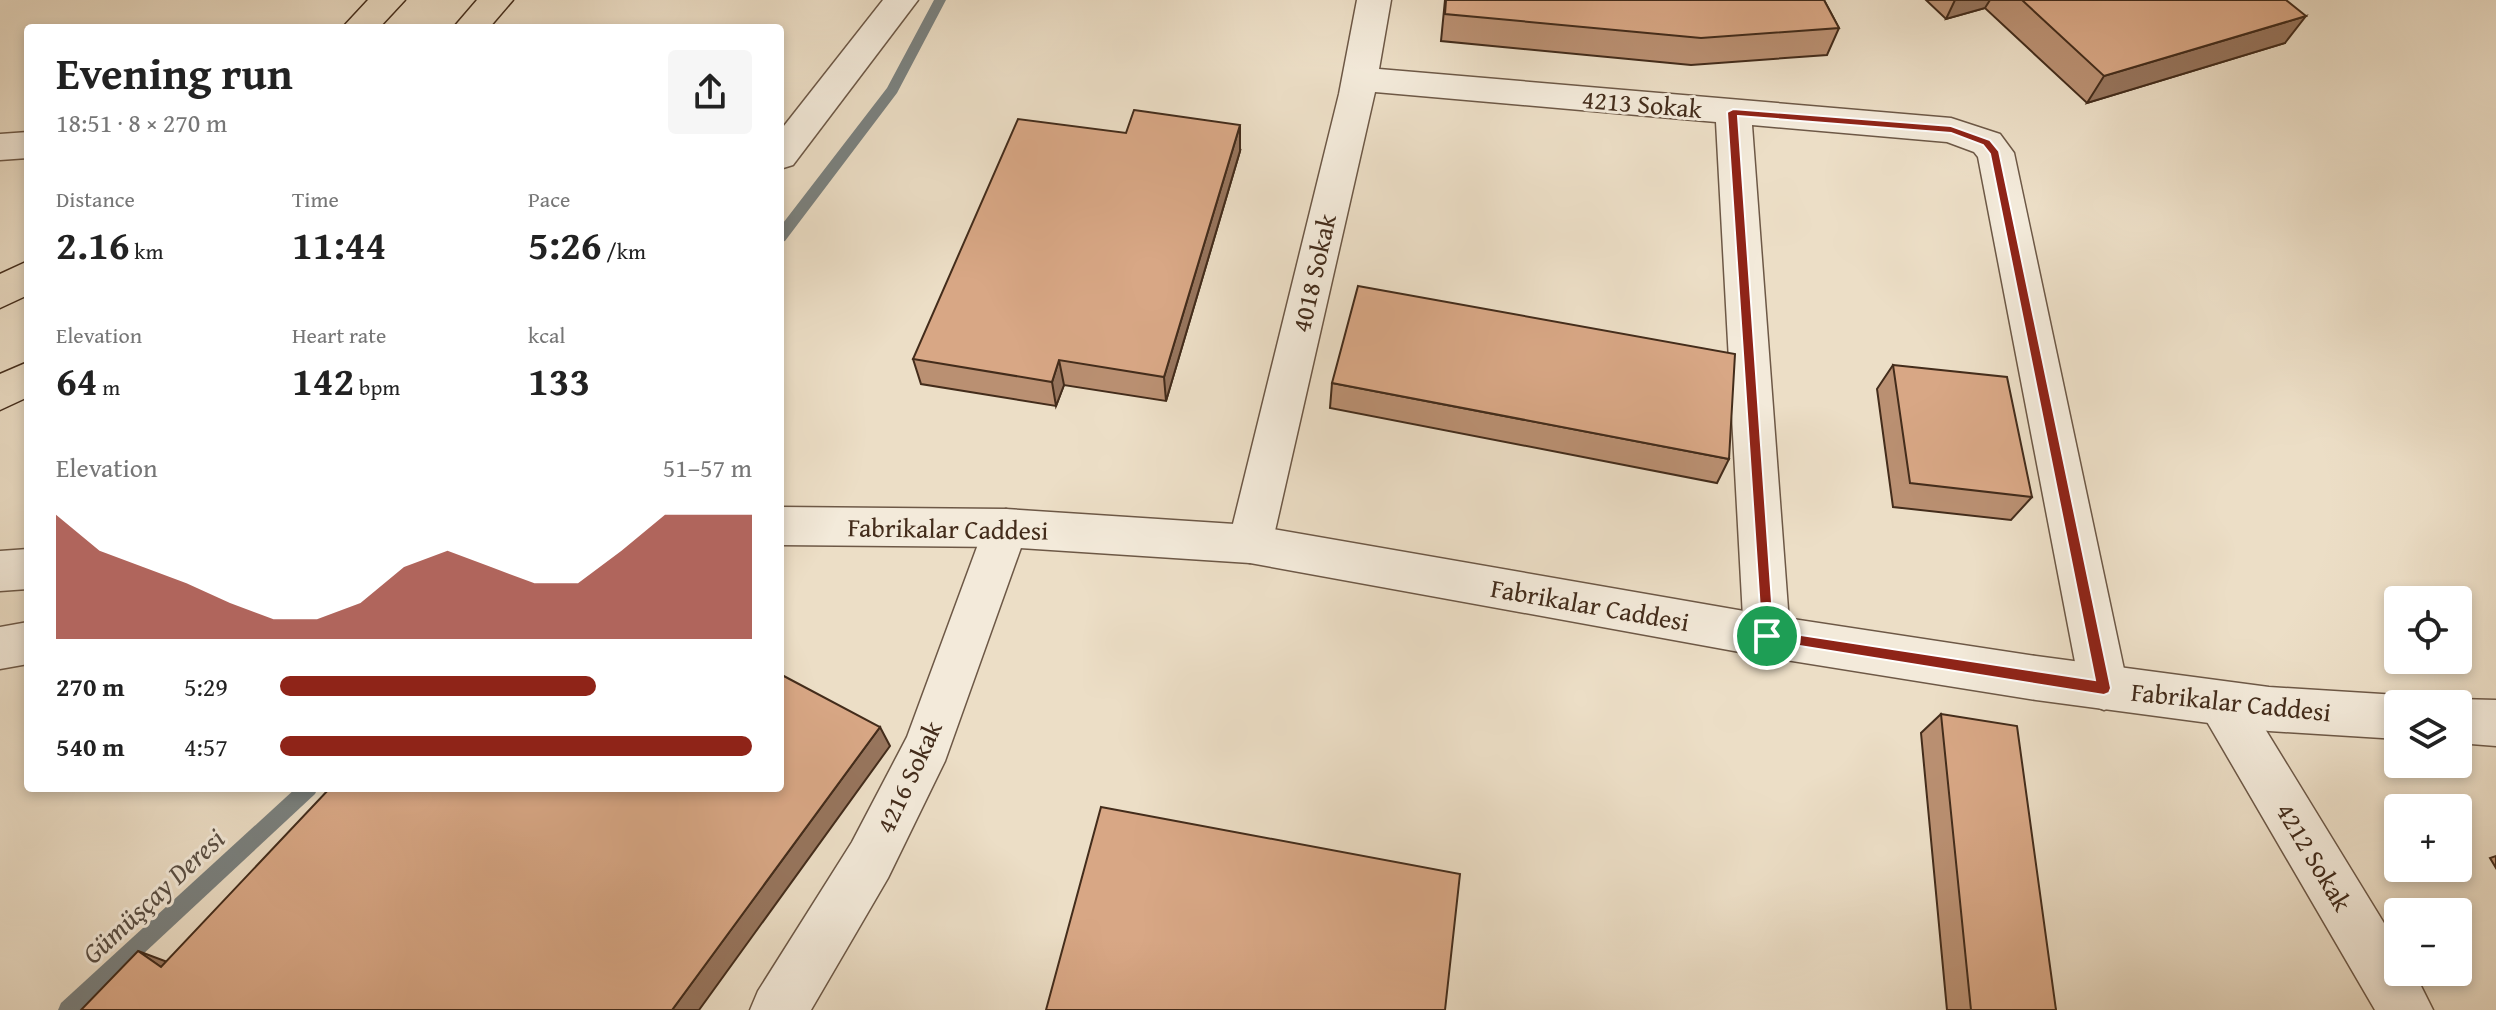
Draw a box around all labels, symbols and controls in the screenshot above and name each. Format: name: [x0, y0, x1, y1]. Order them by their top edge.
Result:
text: Evening run: [56, 41, 293, 105]
button: share: [668, 50, 752, 134]
street label: 4213 Sokak: [1580, 79, 1705, 128]
text: 18:51 · 8 × 270 m: [56, 103, 227, 142]
text: Distance: [56, 183, 135, 215]
text: Time: [292, 183, 339, 215]
text: Pace: [528, 183, 570, 215]
street label: 4018 Sokak: [1281, 209, 1346, 336]
text: 2.16: [56, 215, 129, 274]
text: 11:44: [292, 215, 386, 274]
text: 5:26: [528, 215, 601, 274]
text: km: [129, 235, 163, 267]
text: /km: [601, 235, 646, 267]
text: Elevation: [56, 319, 142, 351]
text: Heart rate: [292, 319, 386, 351]
text: kcal: [528, 319, 566, 351]
text: 64: [56, 351, 97, 410]
text: 142: [292, 351, 354, 410]
text: 133: [528, 351, 590, 410]
text: m: [97, 371, 120, 403]
text: bpm: [354, 371, 400, 403]
text: Elevation: [56, 448, 158, 487]
text: 51–57 m: [663, 448, 752, 487]
street label: Fabrikalar Caddesi: [847, 507, 1049, 550]
street label: Fabrikalar Caddesi: [1488, 568, 1692, 641]
map controls: [2384, 586, 2472, 986]
button: locate: [2384, 586, 2472, 674]
pin: [1733, 602, 1801, 670]
icon: arrive: [1745, 614, 1789, 658]
text: 270 m: [56, 667, 124, 706]
text: 5:29: [184, 667, 228, 706]
street label: Fabrikalar Caddesi: [2129, 672, 2333, 731]
button: layers: [2384, 690, 2472, 778]
street label: 4216 Sokak: [865, 713, 952, 840]
text: 540 m: [56, 727, 124, 766]
text: 4:57: [184, 727, 228, 766]
button: +: [2384, 794, 2472, 882]
street label: 4212 Sokak: [2267, 795, 2363, 919]
water label: Gümüşçay Deresi: [72, 819, 233, 973]
button: −: [2384, 898, 2472, 986]

